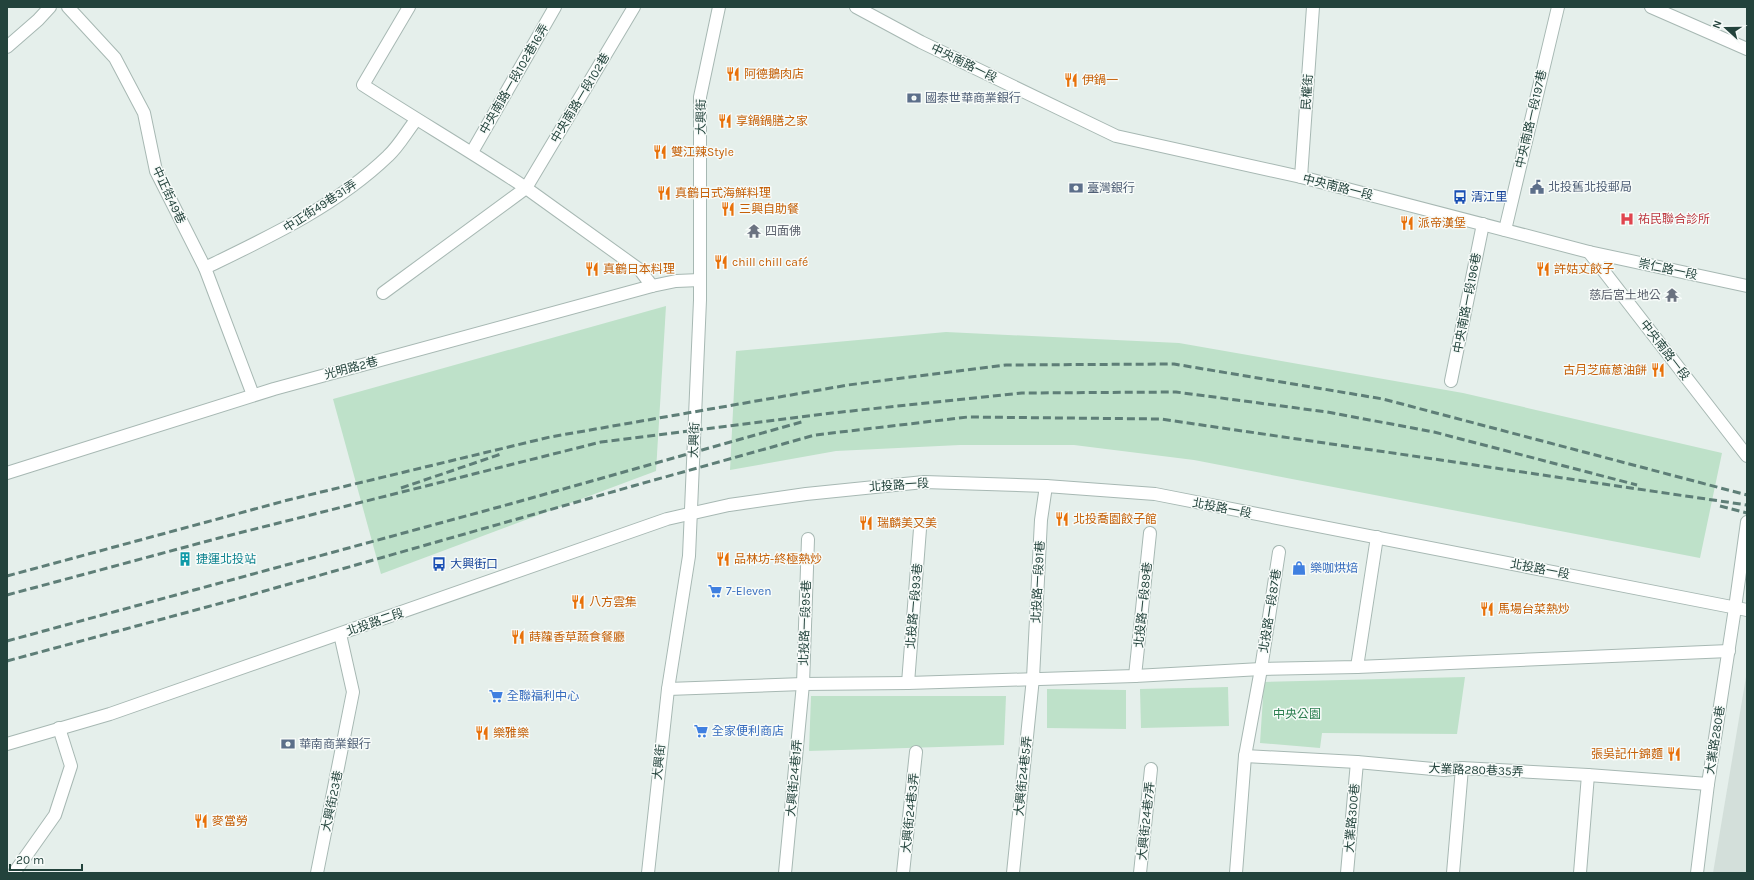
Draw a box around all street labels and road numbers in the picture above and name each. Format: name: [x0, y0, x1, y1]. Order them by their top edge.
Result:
street label: 中央南路一段102巷16弄: [477, 21, 551, 137]
street label: 中央南路一段: [929, 41, 999, 85]
street label: 中央南路一段102巷: [548, 51, 612, 145]
street label: 中央南路一段197巷: [1513, 68, 1549, 170]
street label: 民權街: [1299, 74, 1315, 110]
street label: 大興街: [694, 99, 708, 135]
street label: 中正街49巷: [150, 164, 188, 226]
street label: 中央南路一段: [1301, 171, 1375, 203]
street label: 中正街49巷31弄: [281, 177, 359, 235]
street label: 中央南路一段196巷: [1450, 252, 1484, 354]
street label: 崇仁路一段: [1637, 256, 1699, 282]
street label: 中央南路一段: [1637, 317, 1693, 383]
street label: 光明路2巷: [323, 354, 379, 382]
street label: 大興街: [686, 422, 702, 458]
street label: 北投路一段: [869, 476, 929, 494]
street label: 北投路一段: [1191, 495, 1253, 521]
street label: 北投路一段91巷: [1029, 540, 1047, 624]
street label: 北投路一段: [1509, 556, 1571, 582]
street label: 北投路一段89巷: [1132, 561, 1154, 649]
street label: 北投路一段93巷: [903, 563, 925, 649]
street label: 北投路一段87巷: [1256, 568, 1284, 654]
street label: 北投路一段95巷: [797, 580, 813, 666]
street label: 北投路二段: [344, 606, 406, 638]
street label: 大業路280巷: [1703, 705, 1727, 775]
street label: 大興街24巷5弄: [1012, 735, 1034, 817]
street label: 大興街24巷1弄: [784, 739, 804, 817]
street label: 大興街: [650, 743, 668, 781]
street label: 大業路280巷35弄: [1428, 761, 1524, 779]
street label: 大興街23巷: [319, 769, 345, 833]
street label: 大興街24巷3弄: [899, 772, 921, 854]
street label: 大興街24巷7弄: [1135, 781, 1157, 861]
street label: 大業路300巷: [1342, 783, 1362, 853]

